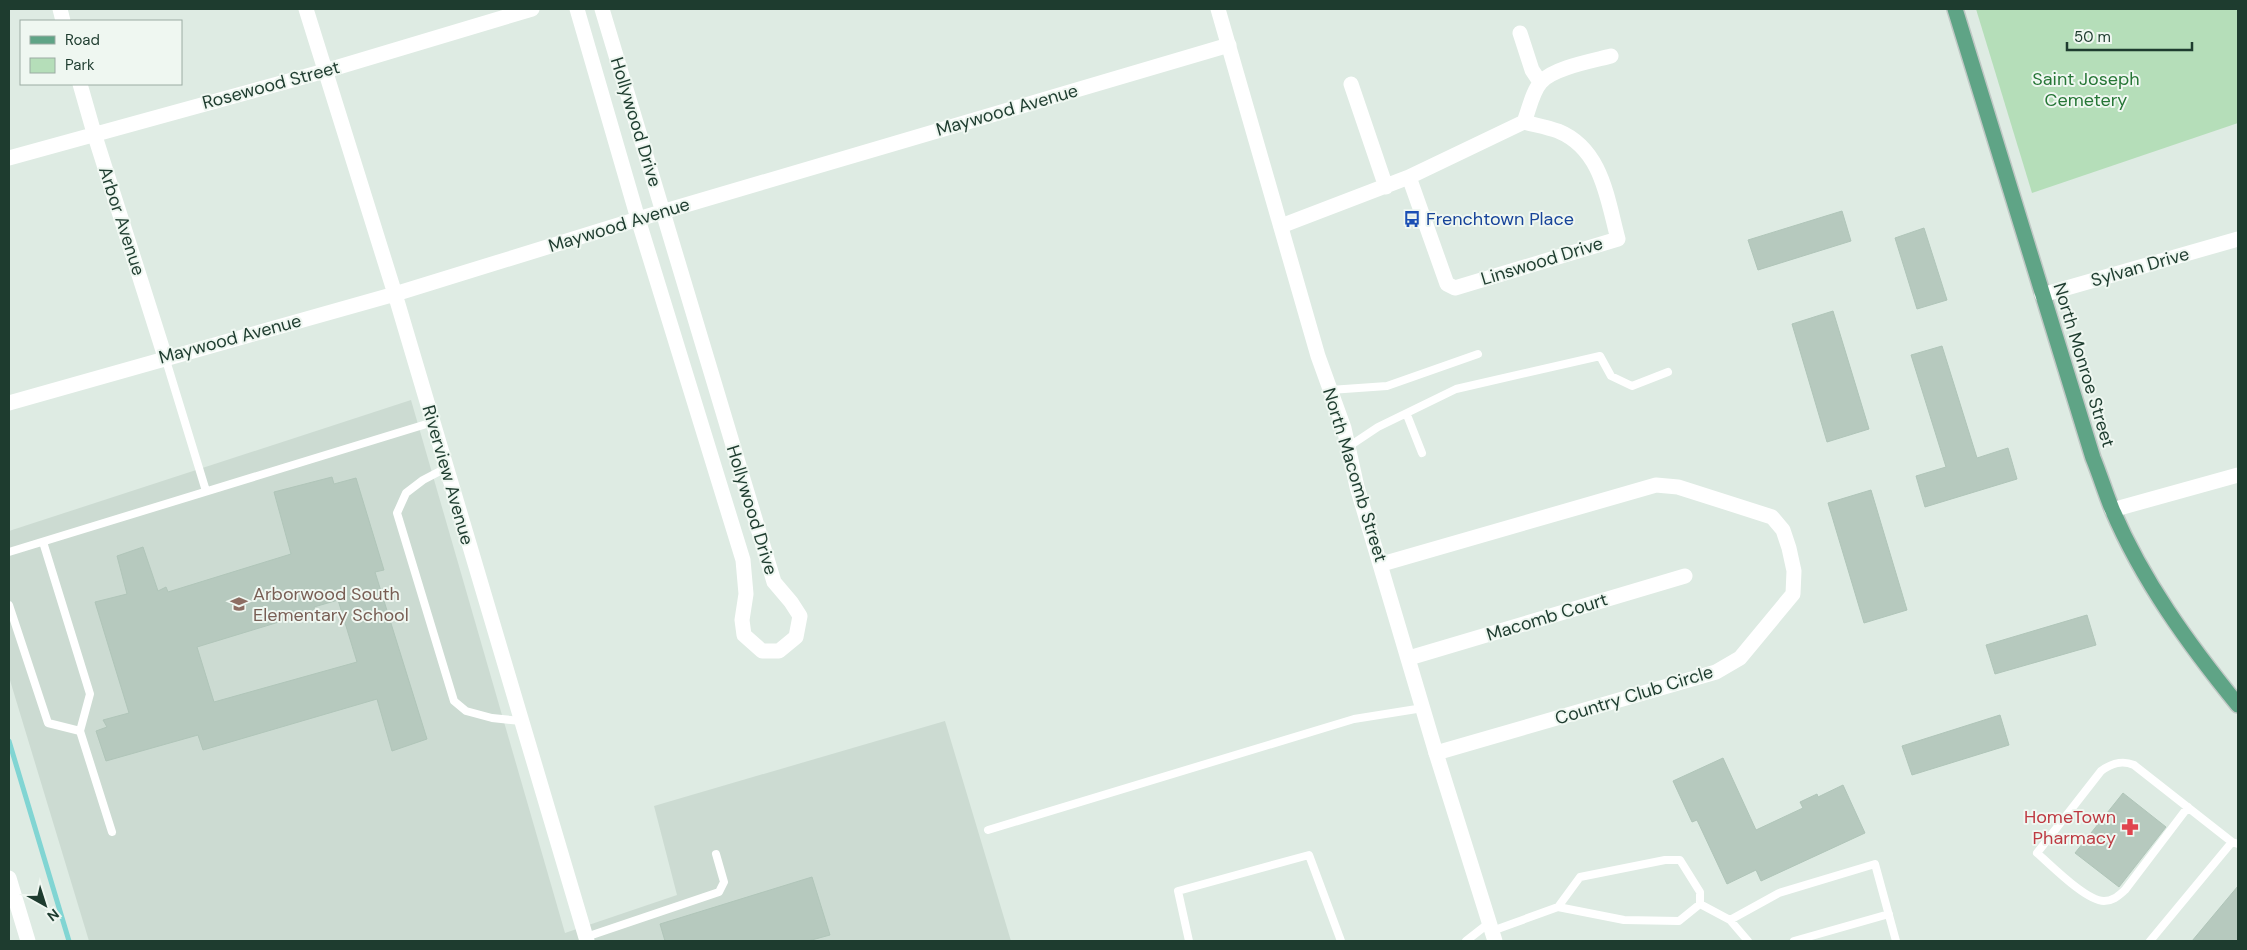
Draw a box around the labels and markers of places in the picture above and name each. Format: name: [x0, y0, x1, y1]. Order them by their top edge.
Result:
place label: Frenchtown Place: [1426, 207, 1574, 231]
bus stop icon: Frenchtown Place: [1402, 209, 1422, 229]
place label: Arborwood South Elementary School: [253, 582, 409, 627]
school or university icon: Arborwood South Elementary School: [229, 594, 249, 614]
place label: HomeTown Pharmacy: [2024, 805, 2116, 850]
pharmacy icon: HomeTown Pharmacy: [2120, 817, 2140, 837]

